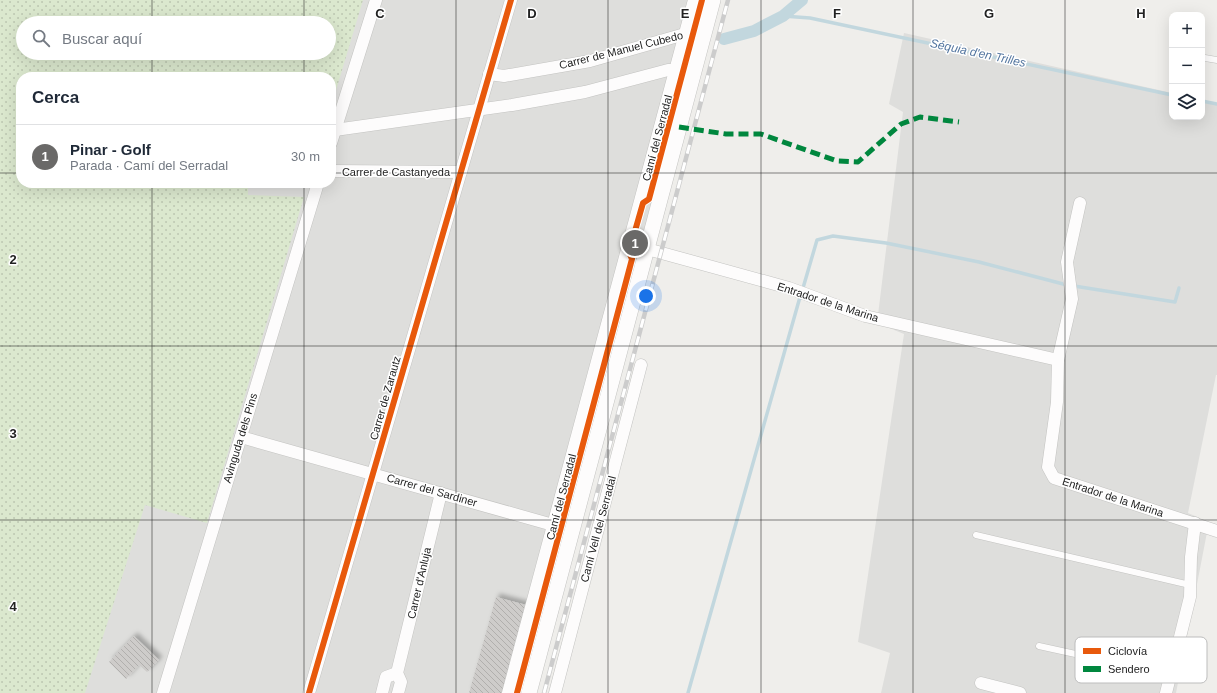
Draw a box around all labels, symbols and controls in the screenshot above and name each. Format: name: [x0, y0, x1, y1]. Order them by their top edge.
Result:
text: C: [375, 6, 385, 21]
text: D: [527, 6, 537, 21]
text: E: [681, 6, 690, 21]
text: F: [833, 6, 841, 21]
text: G: [984, 6, 994, 21]
text: H: [1136, 6, 1146, 21]
map controls: [1169, 12, 1205, 120]
button: +: [1169, 12, 1205, 48]
search box: [16, 16, 336, 60]
icon: search: [30, 27, 52, 49]
street label: Carrer de Manuel Cubedo: [558, 29, 684, 71]
text: Buscar aquí: [62, 30, 142, 47]
water label: Séquia d'en Trilles: [929, 36, 1027, 70]
button: −: [1169, 48, 1205, 84]
button: layers: [1169, 84, 1205, 120]
text: Cerca: [32, 88, 79, 107]
street label: Camí del Serradal: [640, 94, 674, 182]
text: Pinar - Golf: [70, 141, 151, 158]
text: 1: [41, 149, 49, 164]
text: 30 m: [291, 149, 320, 164]
text: Parada · Camí del Serradal: [70, 158, 228, 173]
street label: Carrer de Castanyeda: [342, 166, 451, 178]
pin: 1: [622, 228, 648, 258]
text: 2: [9, 252, 17, 267]
street label: Entrador de la Marina: [776, 280, 881, 324]
your location: [636, 286, 656, 306]
street label: Carrer de Zarautz: [367, 355, 403, 441]
street label: Avinguda dels Pins: [221, 391, 260, 484]
text: 3: [9, 426, 17, 441]
street label: Camí del Serradal: [544, 453, 578, 541]
street label: Carrer del Sardiner: [385, 471, 479, 509]
street label: Camí Vell del Serradal: [578, 475, 618, 583]
street label: Entrador de la Marina: [1061, 475, 1166, 519]
street label: Carrer d'Anluja: [405, 545, 433, 620]
text: 4: [9, 599, 17, 614]
legend: [1075, 637, 1207, 683]
text: Ciclovía: [1108, 645, 1148, 657]
text: Sendero: [1108, 663, 1150, 675]

